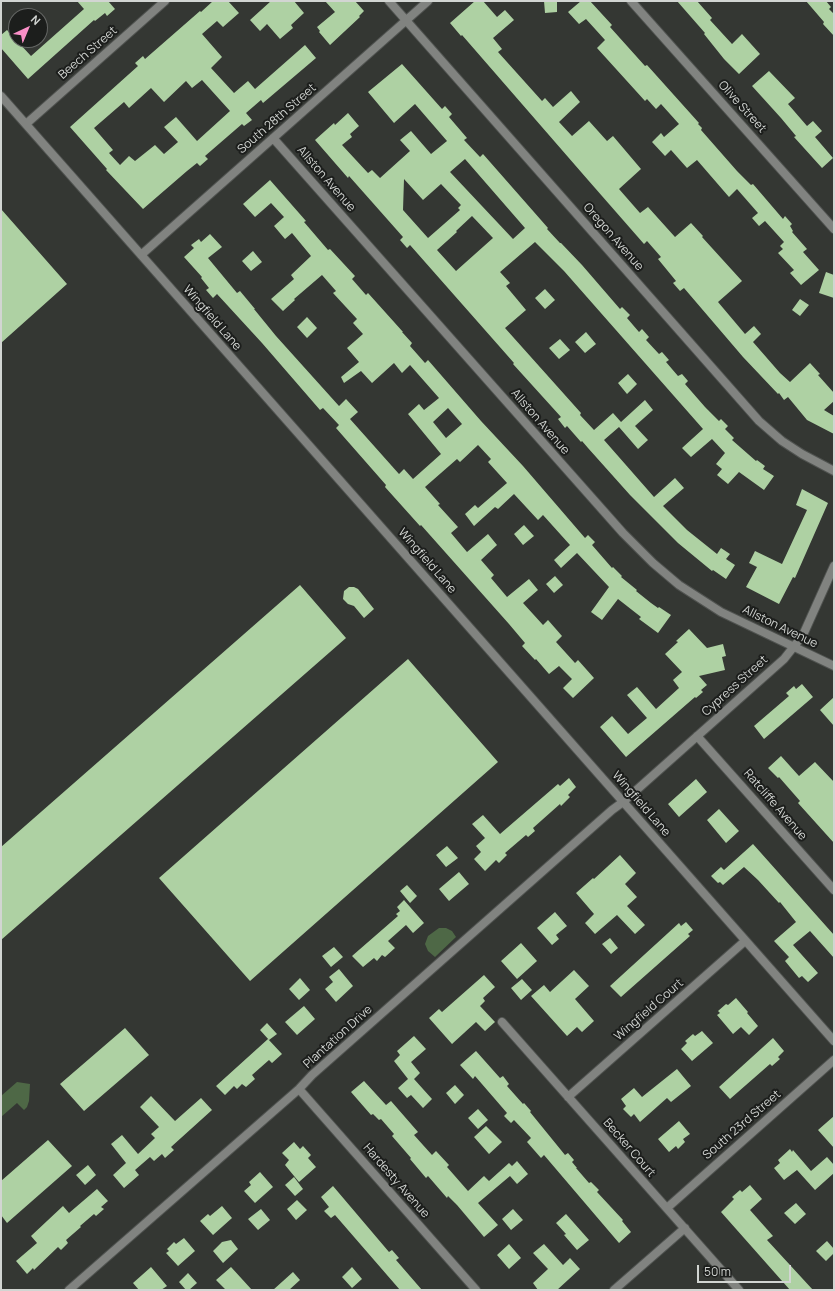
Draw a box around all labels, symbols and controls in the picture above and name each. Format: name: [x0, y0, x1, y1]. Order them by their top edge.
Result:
north arrow: [8, 8, 48, 48]
text: N: [28, 12, 44, 28]
street label: Beech Street: [56, 24, 120, 82]
street label: Olive Street: [715, 78, 769, 136]
street label: South 28th Street: [235, 81, 319, 157]
street label: Allston Avenue: [294, 143, 358, 215]
street label: Oregon Avenue: [580, 200, 646, 274]
street label: Wingfield Lane: [180, 283, 244, 353]
street label: Allston Avenue: [508, 386, 572, 458]
street label: Wingfield Lane: [395, 526, 459, 596]
street label: Allston Avenue: [740, 603, 820, 651]
street label: Cypress Street: [699, 653, 771, 719]
street label: Ratcliffe Avenue: [740, 767, 810, 843]
street label: Wingfield Lane: [609, 769, 673, 839]
street label: Wingfield Court: [612, 976, 686, 1044]
street label: Plantation Drive: [301, 1002, 375, 1072]
street label: South 23rd Street: [700, 1087, 784, 1163]
street label: Becker Court: [600, 1116, 658, 1180]
street label: Hardesty Avenue: [360, 1141, 432, 1221]
scale bar: [699, 1257, 793, 1283]
text: 50 m: [704, 1263, 731, 1280]

